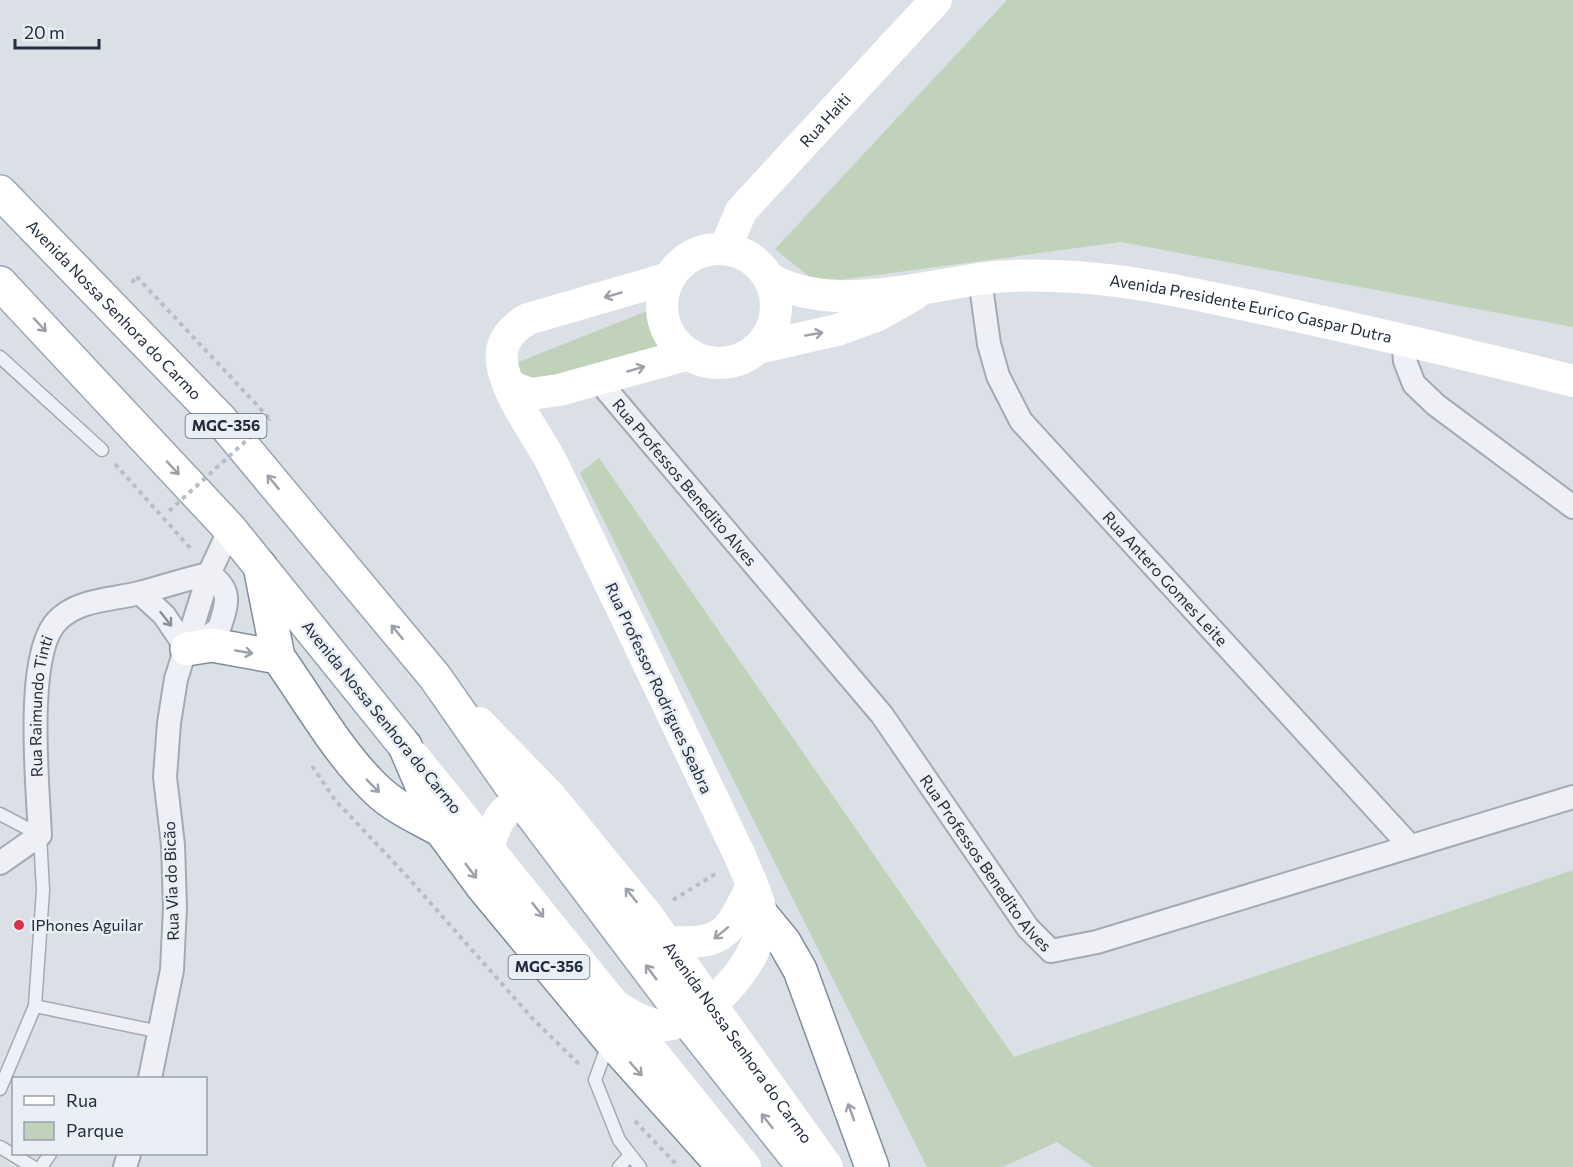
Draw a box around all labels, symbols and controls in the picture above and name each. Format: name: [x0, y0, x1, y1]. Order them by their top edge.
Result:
scale bar: [15, 12, 99, 50]
text: 20 m: [24, 21, 65, 43]
street label: Rua Haiti: [795, 89, 854, 151]
street label: Avenida Nossa Senhora do Carmo: [23, 216, 206, 403]
street label: Avenida Presidente Eurico Gaspar Dutra: [1109, 270, 1394, 346]
one-way arrow: [604, 290, 623, 301]
one-way arrow: [33, 318, 47, 333]
one-way arrow: [804, 328, 824, 339]
one-way arrow: [626, 363, 645, 374]
street label: Rua Professos Benedito Alves: [609, 394, 761, 569]
road number: MGC-356: [186, 414, 266, 438]
one-way arrow: [166, 460, 181, 475]
one-way arrow: [266, 474, 279, 490]
street label: Rua Antero Gomes Leite: [1099, 507, 1232, 649]
street label: Rua Professor Rodrigues Seabra: [602, 579, 717, 796]
one-way arrow: [159, 611, 172, 627]
street label: Avenida Nossa Senhora do Carmo: [299, 616, 466, 817]
one-way arrow: [391, 624, 404, 640]
street label: Rua Raimundo Tinti: [25, 632, 56, 778]
one-way arrow: [234, 647, 254, 658]
street label: Rua Professos Benedito Alves: [917, 771, 1056, 955]
one-way arrow: [366, 779, 381, 793]
street label: Rua Via do Bicão: [159, 821, 182, 941]
one-way arrow: [465, 863, 478, 879]
one-way arrow: [625, 887, 638, 903]
one-way arrow: [531, 902, 544, 918]
place label: IPhones Aguilar: [31, 915, 144, 934]
marker: IPhones Aguilar: [12, 918, 26, 932]
one-way arrow: [713, 926, 729, 939]
street label: Avenida Nossa Senhora do Carmo: [660, 938, 817, 1147]
road number: MGC-356: [508, 955, 590, 979]
one-way arrow: [645, 964, 658, 980]
one-way arrow: [629, 1061, 643, 1076]
legend: [12, 1077, 207, 1155]
text: Rua: [66, 1089, 97, 1111]
one-way arrow: [845, 1103, 856, 1122]
one-way arrow: [761, 1113, 774, 1129]
text: Parque: [66, 1119, 124, 1141]

